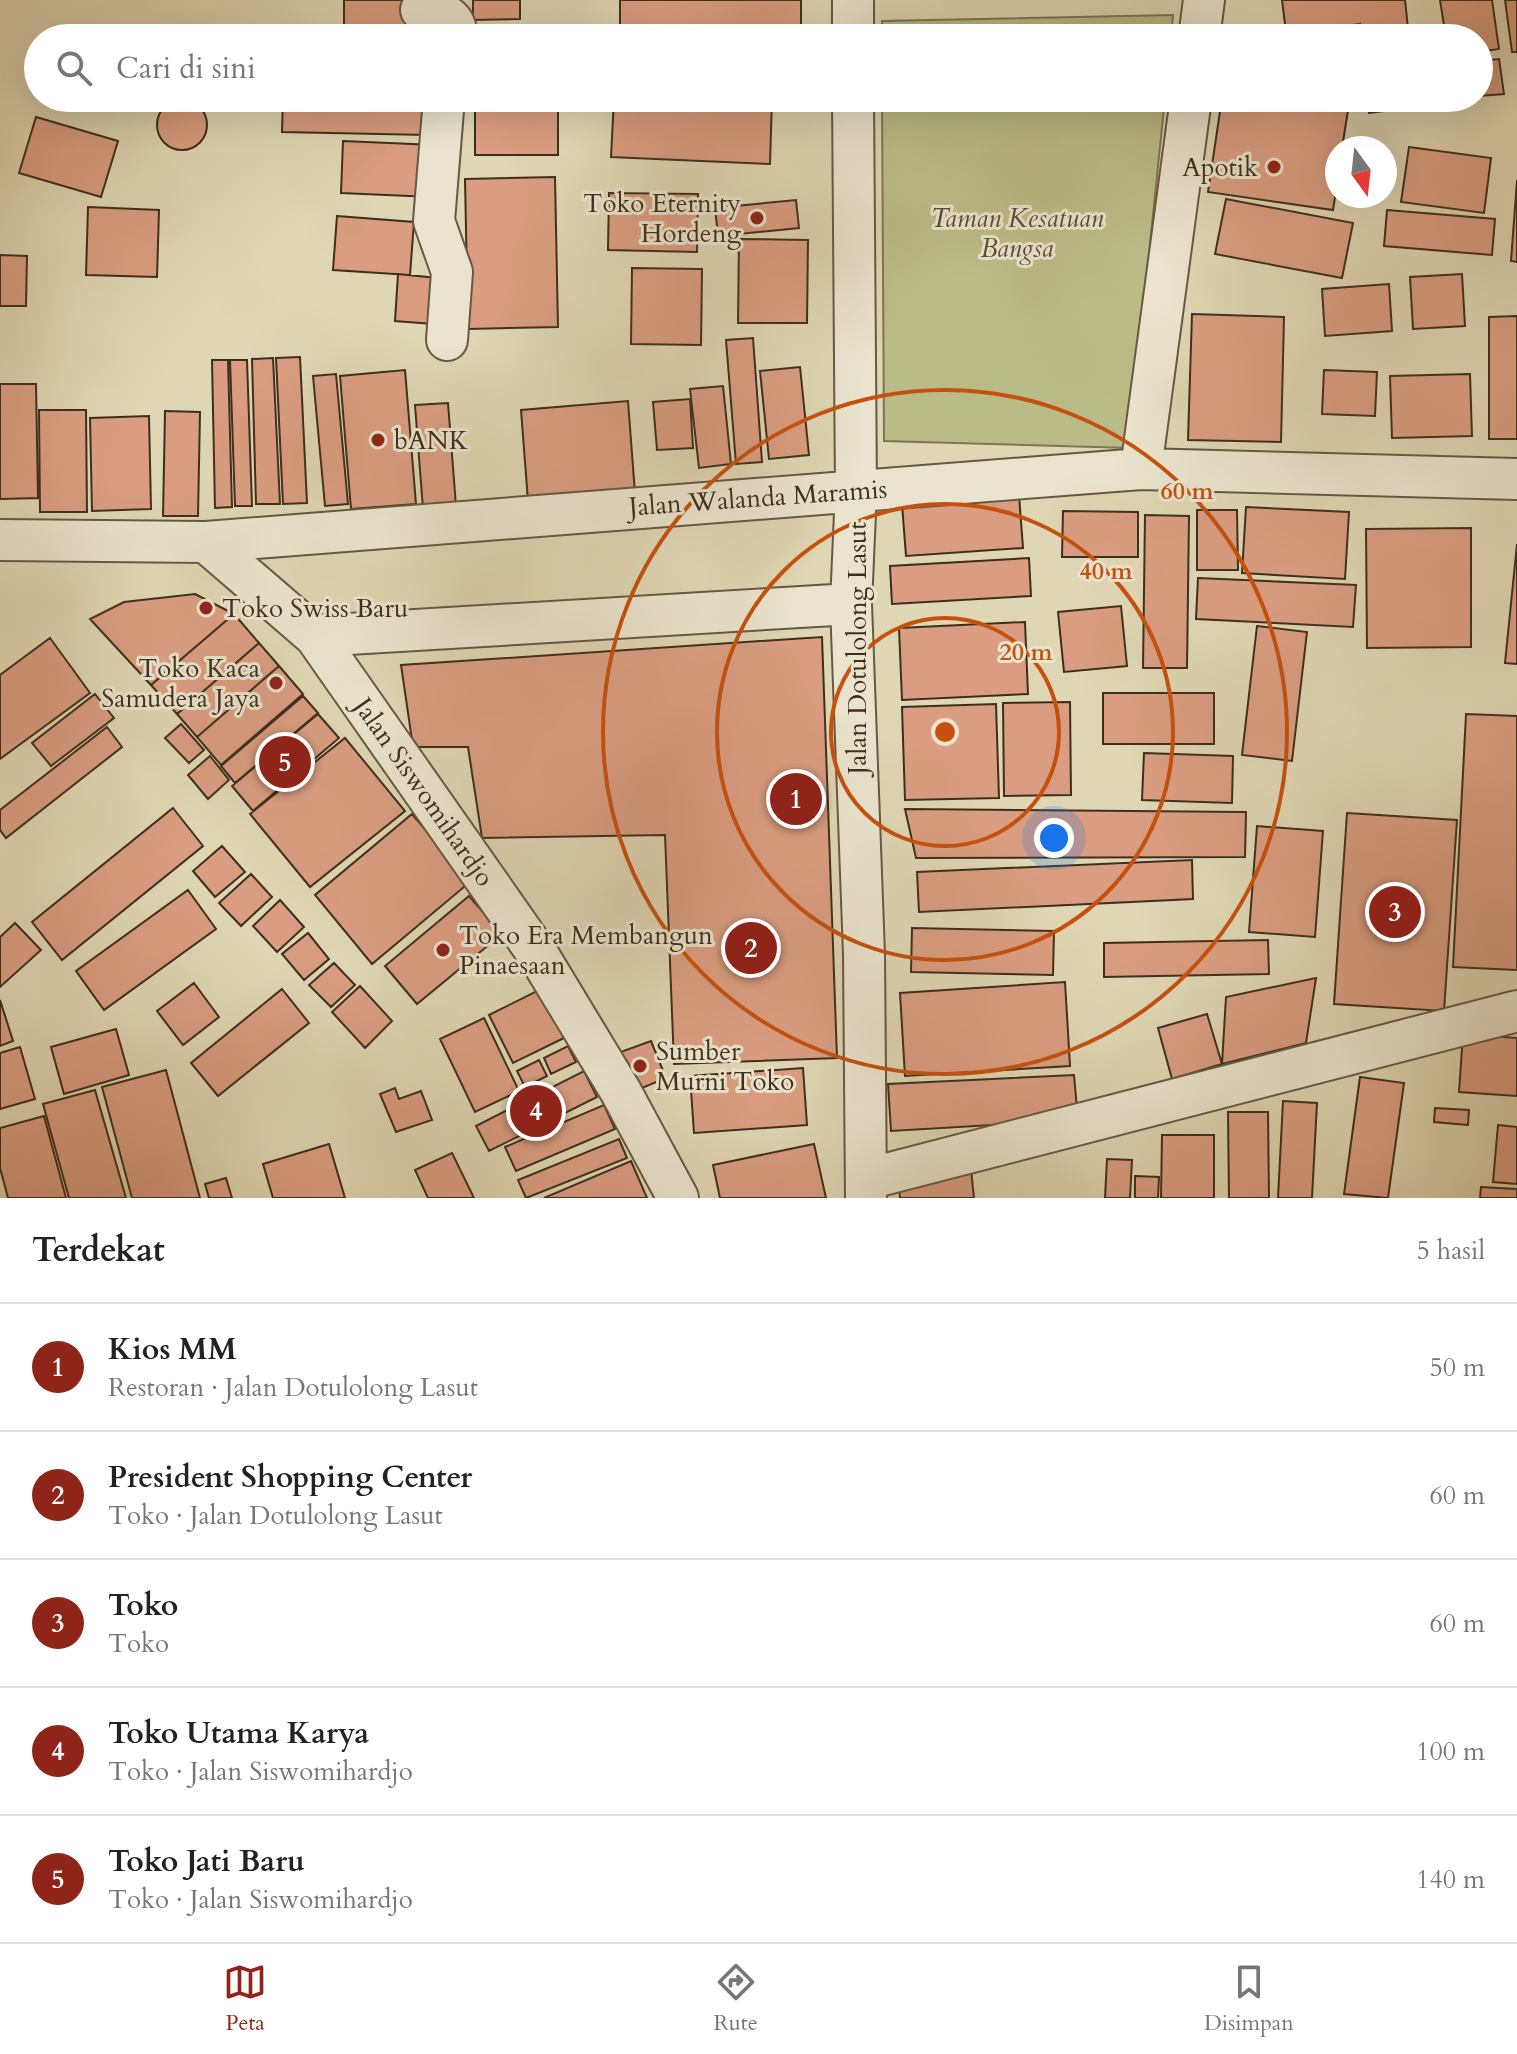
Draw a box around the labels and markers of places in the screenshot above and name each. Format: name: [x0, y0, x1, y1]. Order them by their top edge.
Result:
place label: Apotik: [1182, 150, 1258, 185]
marker: Apotik: [1265, 158, 1283, 176]
place label: Toko Eternity Hordeng: [583, 186, 741, 251]
marker: Toko Eternity Hordeng: [748, 209, 766, 227]
place label: bANK: [394, 423, 469, 458]
marker: bANK: [369, 431, 387, 449]
place label: Toko Swiss Baru: [222, 591, 408, 626]
marker: Toko Swiss Baru: [197, 599, 215, 617]
place label: Toko Kaca Samudera Jaya: [101, 651, 260, 716]
marker: Toko Kaca Samudera Jaya: [267, 674, 285, 692]
centre of rings: [931, 718, 959, 746]
pin: 5: [259, 732, 311, 792]
pin: 1: [770, 769, 822, 829]
pin: 3: [1369, 882, 1421, 942]
place label: Toko Era Membangun Pinaesaan: [459, 918, 713, 983]
pin: 2: [725, 918, 777, 978]
marker: Toko Era Membangun Pinaesaan: [434, 941, 452, 959]
place label: Sumber Murni Toko: [656, 1034, 794, 1099]
marker: Sumber Murni Toko: [631, 1057, 649, 1075]
pin: 4: [510, 1081, 562, 1141]

